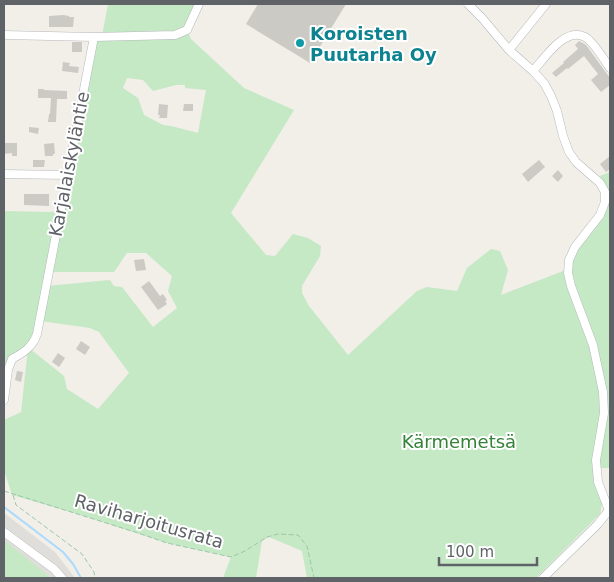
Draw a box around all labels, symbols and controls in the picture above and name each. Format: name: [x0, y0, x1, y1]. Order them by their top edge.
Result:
place label: Koroisten Puutarha Oy: [310, 23, 437, 65]
marker: Koroisten Puutarha Oy: [294, 37, 306, 49]
street label: Karjalaiskyläntie: [45, 90, 93, 238]
park label: Kärmemetsä: [402, 431, 516, 452]
street label: Raviharjoitusrata: [72, 490, 226, 552]
scale bar: [439, 534, 536, 566]
text: 100 m: [446, 543, 494, 561]

